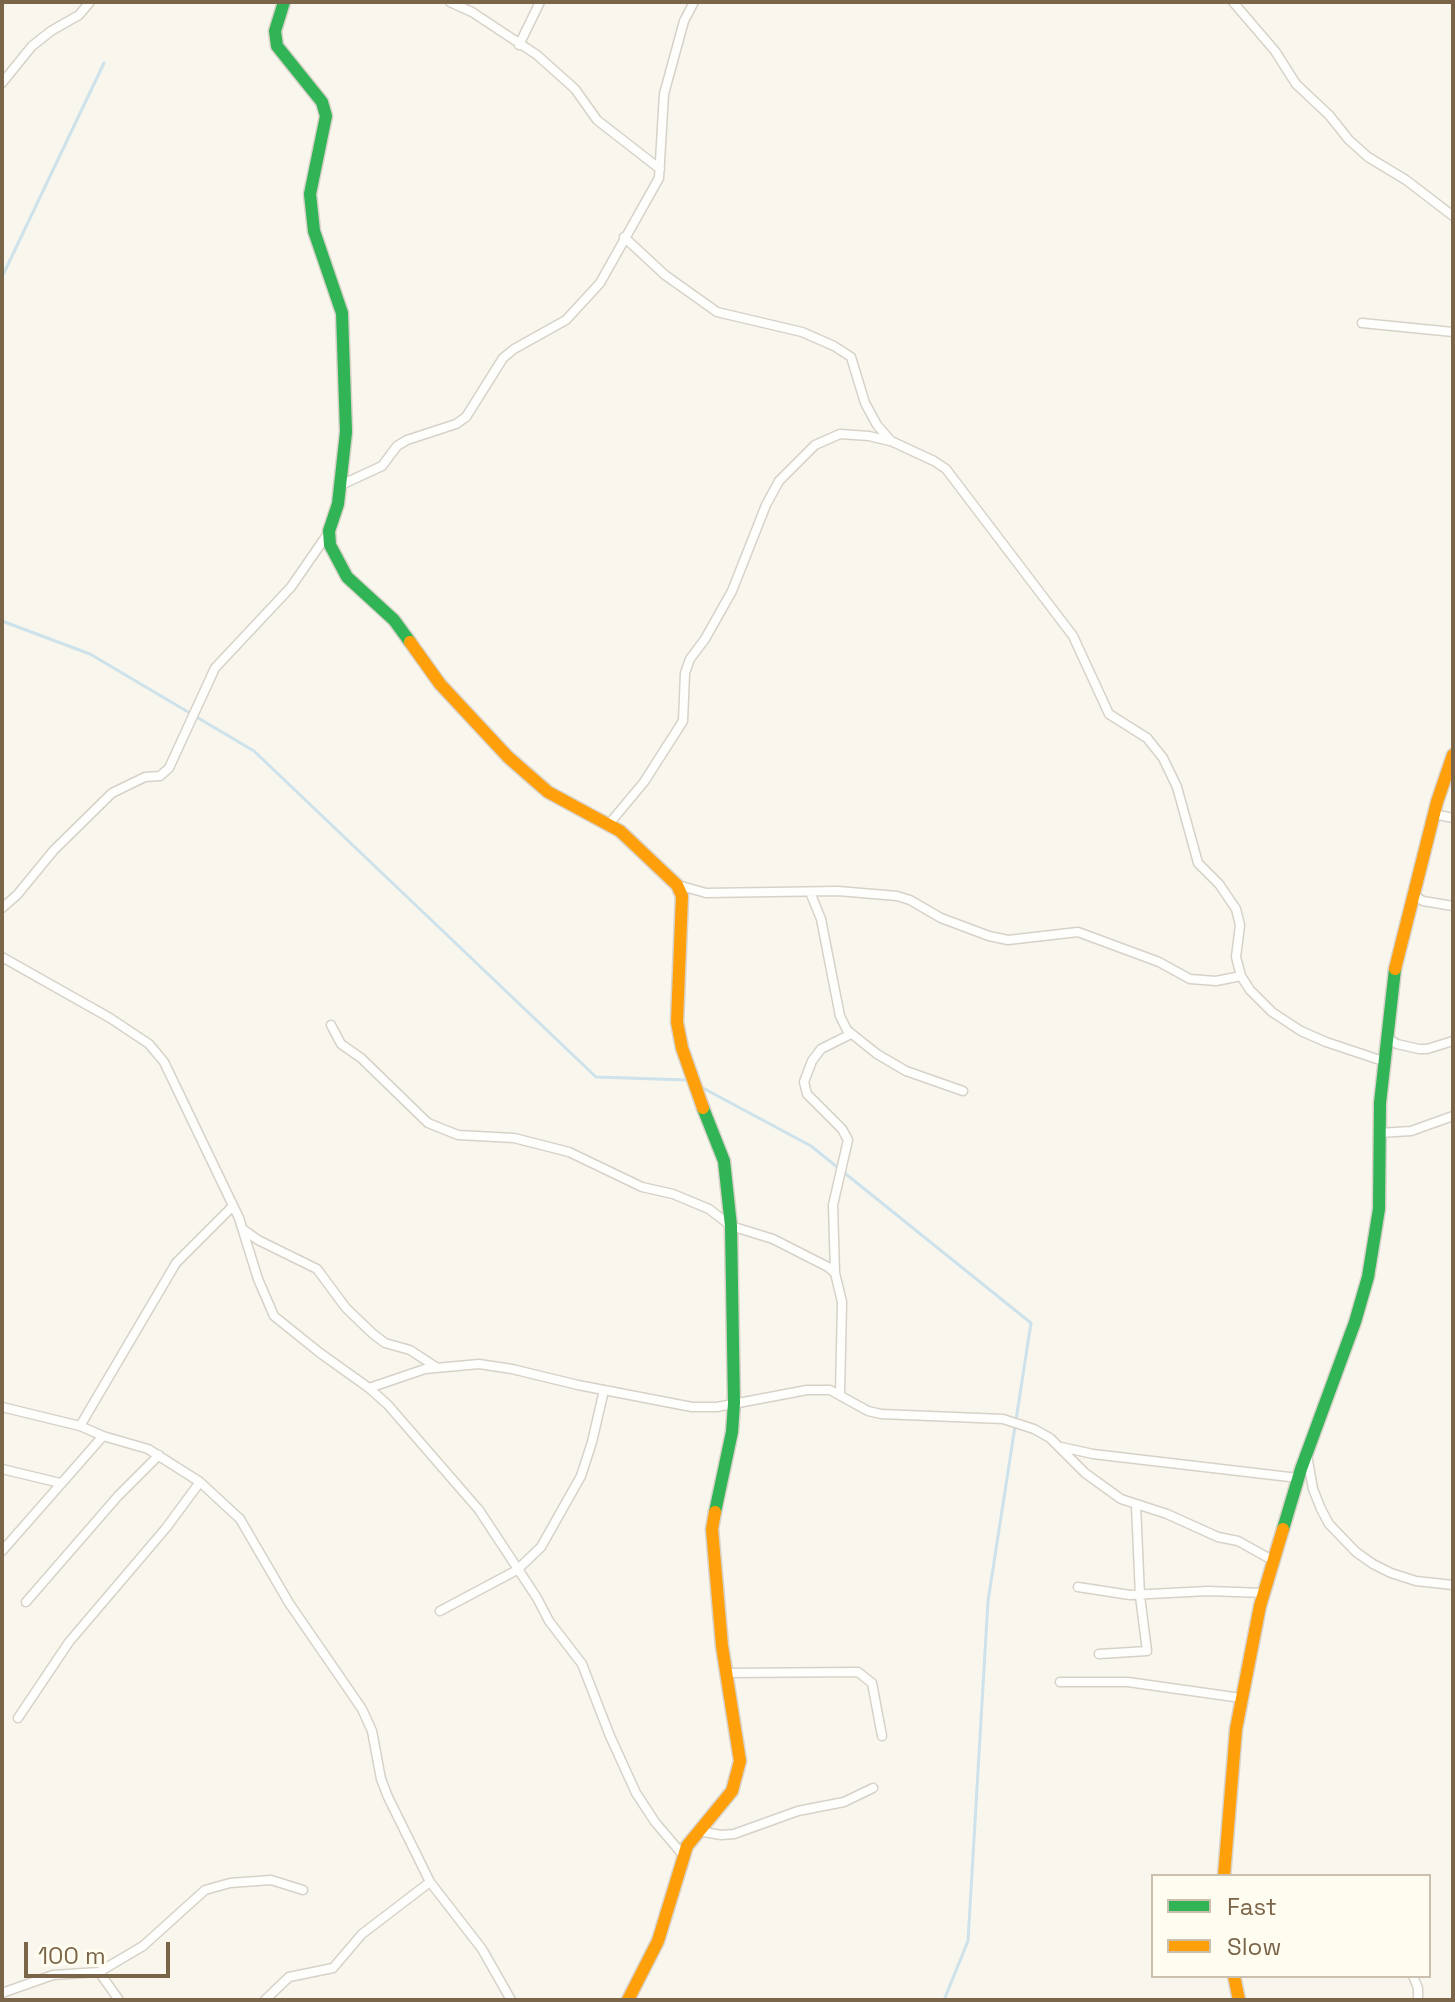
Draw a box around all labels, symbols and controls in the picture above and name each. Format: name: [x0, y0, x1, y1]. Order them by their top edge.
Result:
legend: [1151, 1874, 1431, 1978]
text: Fast: [1227, 1891, 1277, 1922]
scale bar: [28, 1926, 174, 1976]
text: Slow: [1227, 1931, 1281, 1962]
text: 100 m: [38, 1940, 106, 1971]

